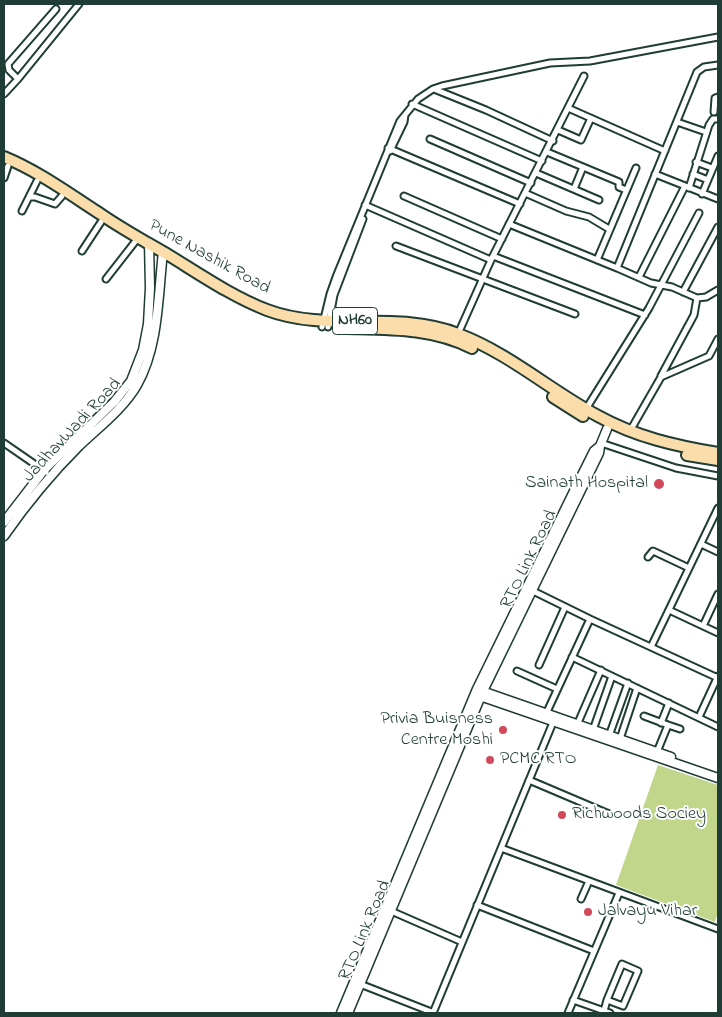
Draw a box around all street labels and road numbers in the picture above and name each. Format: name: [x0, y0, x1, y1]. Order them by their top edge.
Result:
street label: Pune Nashik Road: [145, 216, 273, 300]
road number: NH60: [332, 308, 378, 334]
street label: JadhavWadi Road: [19, 374, 127, 488]
street label: RTO Link Road: [497, 507, 563, 613]
street label: RTO Link Road: [335, 878, 397, 984]

